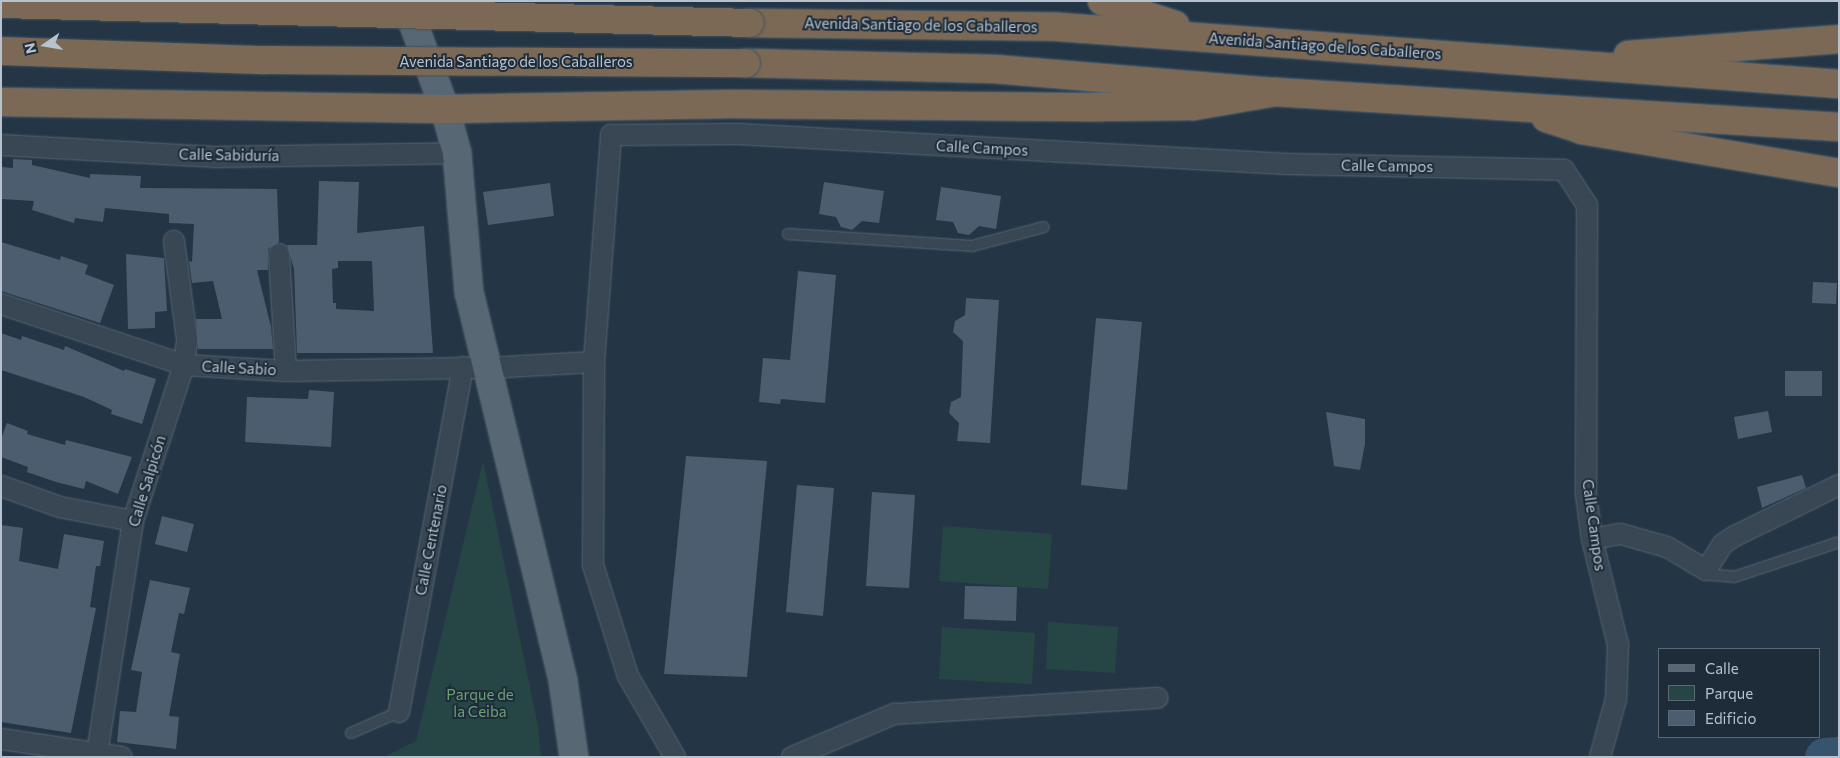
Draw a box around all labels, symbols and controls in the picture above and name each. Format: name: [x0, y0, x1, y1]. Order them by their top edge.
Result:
street label: Avenida Santiago de los Caballeros: [804, 14, 1038, 36]
north arrow: [20, 20, 70, 70]
street label: Avenida Santiago de los Caballeros: [1208, 29, 1442, 63]
text: N: [20, 41, 39, 56]
street label: Avenida Santiago de los Caballeros: [399, 53, 633, 71]
street label: Calle Campos: [935, 137, 1029, 159]
street label: Calle Sabiduría: [179, 145, 279, 165]
street label: Calle Campos: [1341, 156, 1433, 176]
street label: Calle Sabio: [201, 357, 277, 379]
street label: Calle Salpicón: [125, 433, 169, 529]
street label: Calle Campos: [1579, 478, 1609, 572]
street label: Calle Centenario: [411, 483, 451, 597]
legend: [1658, 648, 1820, 738]
text: Calle: [1705, 659, 1739, 677]
text: Parque: [1705, 684, 1753, 702]
park label: Parque de la Ceiba: [446, 685, 514, 720]
text: Edificio: [1705, 709, 1756, 727]

